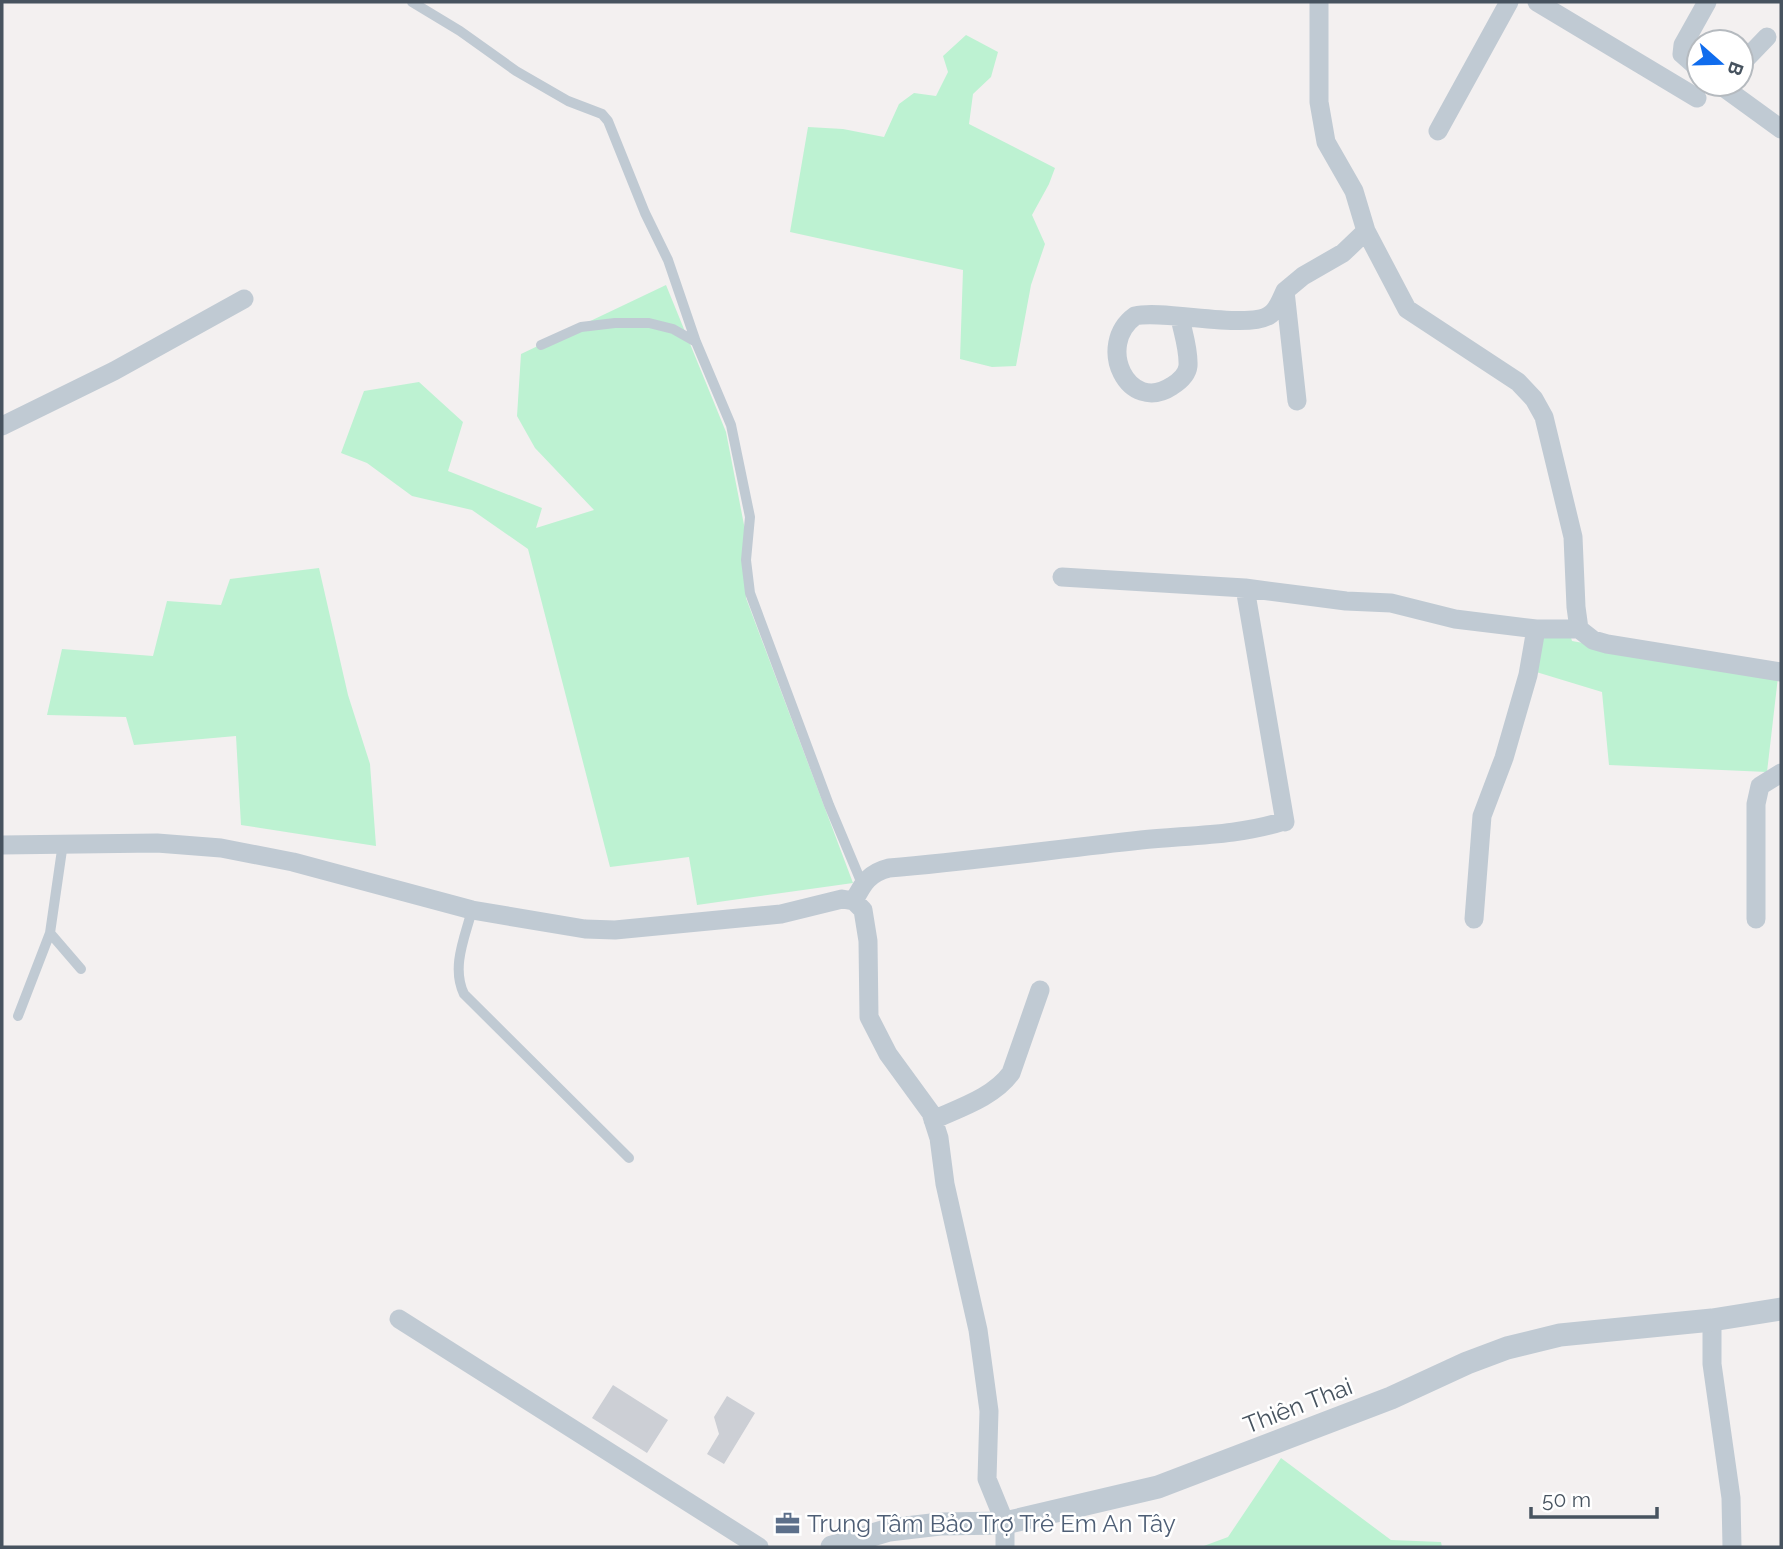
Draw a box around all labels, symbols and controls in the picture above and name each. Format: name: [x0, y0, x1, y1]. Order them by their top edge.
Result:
north arrow: [1685, 28, 1755, 98]
text: B: [1723, 59, 1749, 79]
street label: Thiên Thai: [1239, 1372, 1356, 1440]
scale bar: [1531, 1476, 1657, 1520]
text: 50 m: [1542, 1487, 1591, 1512]
place label: Trung Tâm Bảo Trợ Trẻ Em An Tây: [807, 1509, 1176, 1538]
office icon: Trung Tâm Bảo Trợ Trẻ Em An Tây: [773, 1510, 801, 1538]

